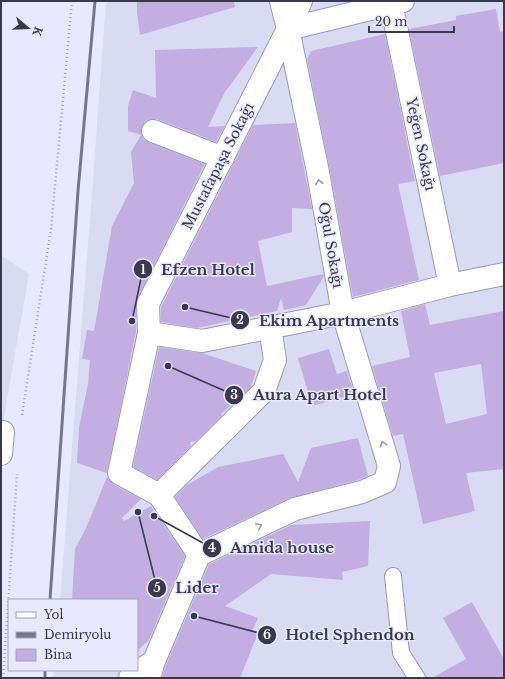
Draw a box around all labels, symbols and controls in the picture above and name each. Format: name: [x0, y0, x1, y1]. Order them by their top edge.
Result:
north arrow: [8, 8, 48, 48]
scale bar: [369, 8, 454, 34]
text: 20 m: [375, 14, 407, 29]
text: K: [29, 25, 46, 39]
street label: Yeğen Sokağı: [402, 95, 440, 192]
street label: Mustafapaşa Sokağı: [178, 99, 258, 233]
one-way arrow: [316, 179, 324, 185]
street label: Oğul Sokağı: [315, 200, 347, 290]
callout: Efzen Hotel: [133, 256, 263, 283]
text: Efzen Hotel: [161, 260, 256, 279]
text: 1: [140, 262, 146, 277]
callout: Ekim Apartments: [230, 307, 407, 334]
text: Ekim Apartments: [259, 311, 399, 330]
text: 2: [236, 312, 244, 327]
callout: Aura Apart Hotel: [224, 381, 395, 408]
text: Aura Apart Hotel: [252, 385, 388, 404]
text: 3: [230, 387, 238, 402]
one-way arrow: [379, 441, 388, 448]
one-way arrow: [255, 523, 262, 531]
callout: Amida house: [202, 534, 342, 561]
text: Amida house: [229, 538, 334, 557]
text: 4: [208, 540, 216, 555]
callout: Lider: [147, 575, 226, 602]
text: Lider: [175, 578, 219, 597]
text: 5: [153, 580, 161, 595]
legend: [8, 599, 138, 671]
text: Yol: [43, 607, 63, 622]
callout: Hotel Sphendon: [257, 621, 423, 648]
text: Hotel Sphendon: [285, 625, 415, 644]
text: Demiryolu: [44, 627, 111, 642]
text: 6: [263, 627, 271, 642]
text: Bina: [44, 647, 73, 662]

